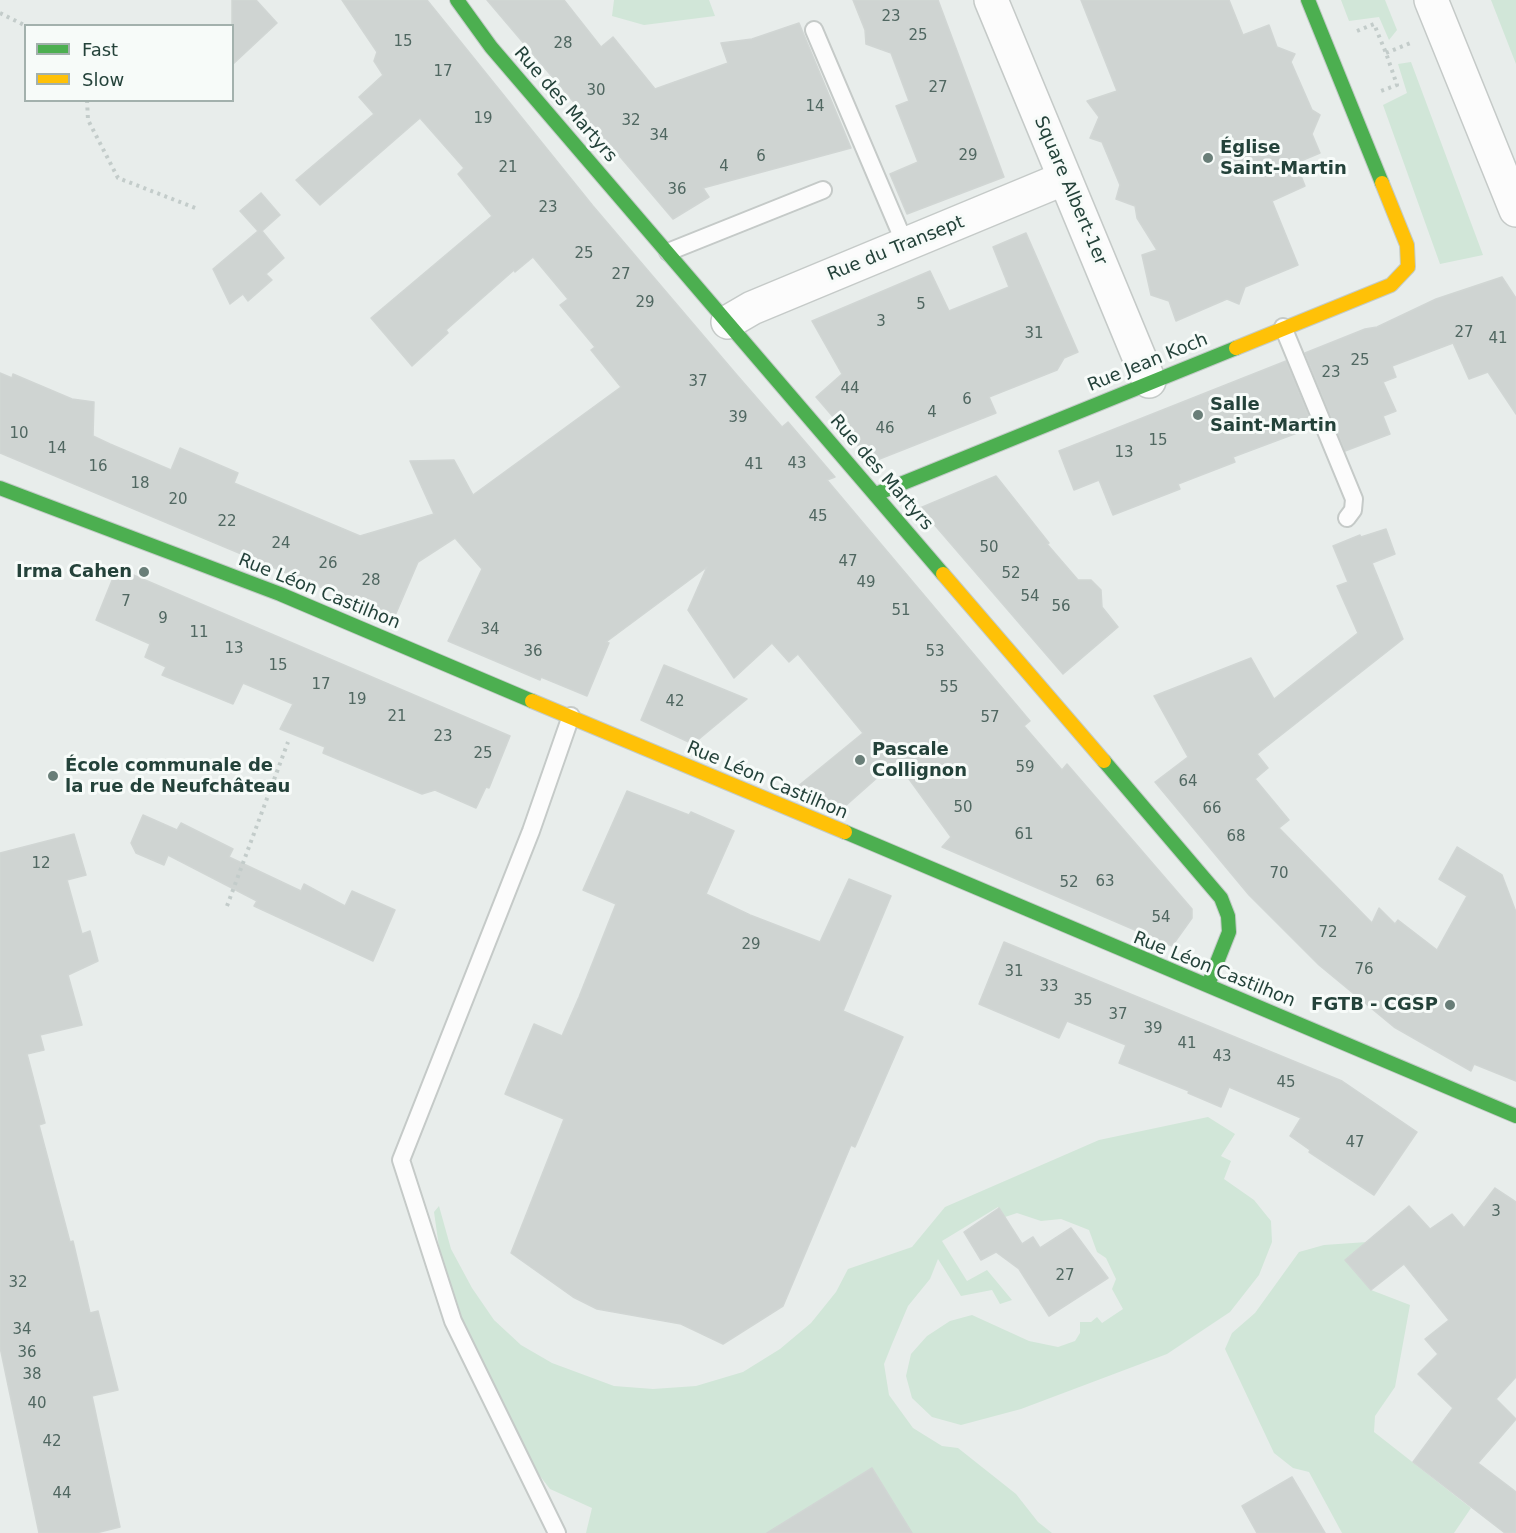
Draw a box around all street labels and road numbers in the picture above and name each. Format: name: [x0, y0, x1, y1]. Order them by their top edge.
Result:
street label: Rue des Martyrs: [509, 43, 621, 167]
street label: Square Albert-1er: [1029, 113, 1111, 269]
street label: Rue du Transept: [824, 212, 968, 286]
street label: Rue Jean Koch: [1085, 329, 1211, 397]
street label: Rue des Martyrs: [825, 411, 937, 535]
street label: Rue Léon Castilhon: [235, 550, 403, 634]
street label: Rue Léon Castilhon: [683, 737, 851, 825]
street label: Rue Léon Castilhon: [1130, 928, 1298, 1012]

